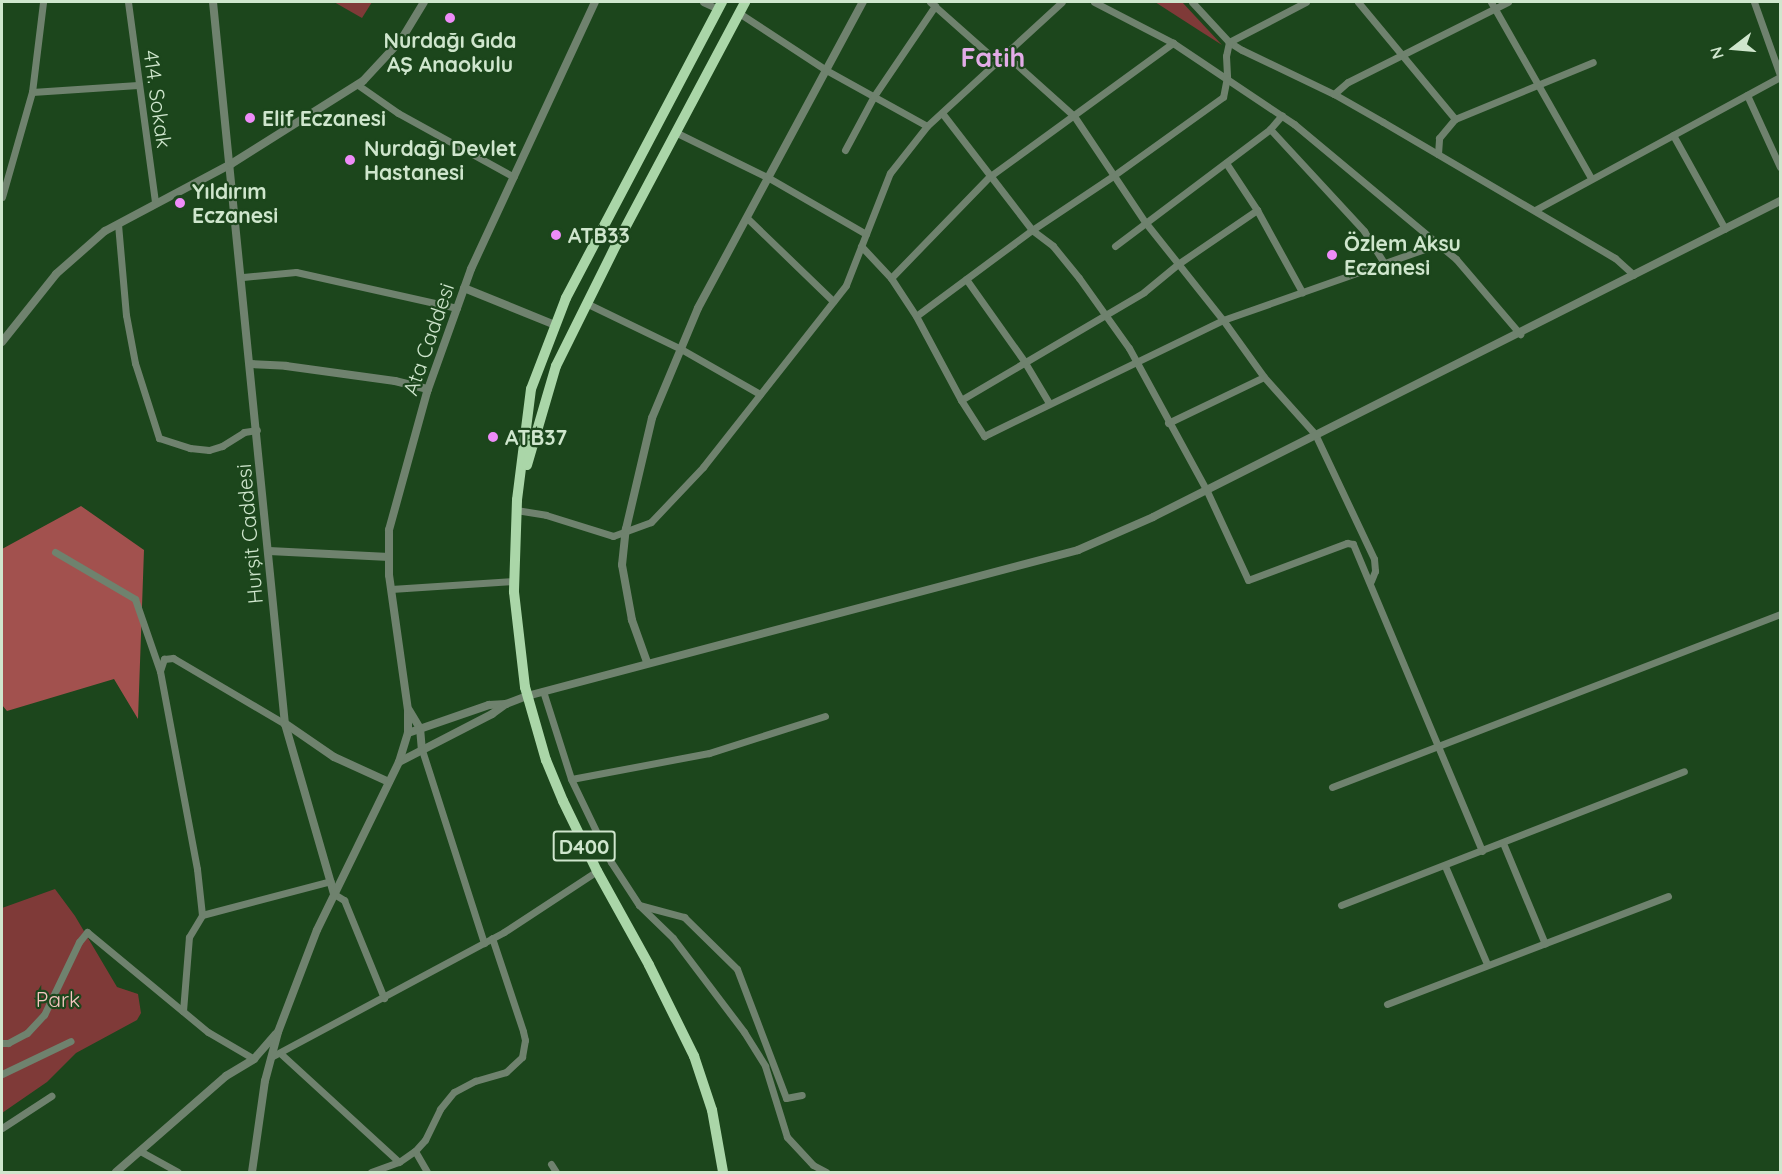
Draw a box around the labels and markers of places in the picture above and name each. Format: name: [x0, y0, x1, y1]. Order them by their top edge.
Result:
marker: Nurdağı Gıda AŞ Anaokulu: [443, 11, 457, 25]
place label: Nurdağı Gıda AŞ Anaokulu: [384, 27, 516, 77]
place label: Elif Eczanesi: [262, 105, 386, 131]
marker: Elif Eczanesi: [243, 111, 257, 125]
place label: Nurdağı Devlet Hastanesi: [364, 135, 517, 185]
marker: Nurdağı Devlet Hastanesi: [341, 151, 359, 169]
place label: Yıldırım Eczanesi: [192, 178, 278, 228]
marker: Yıldırım Eczanesi: [173, 196, 187, 210]
place label: ATB33: [568, 222, 630, 248]
marker: ATB33: [549, 228, 563, 242]
place label: Özlem Aksu Eczanesi: [1344, 230, 1461, 280]
marker: Özlem Aksu Eczanesi: [1325, 248, 1339, 262]
place label: ATB37: [505, 424, 567, 450]
marker: ATB37: [486, 430, 500, 444]

